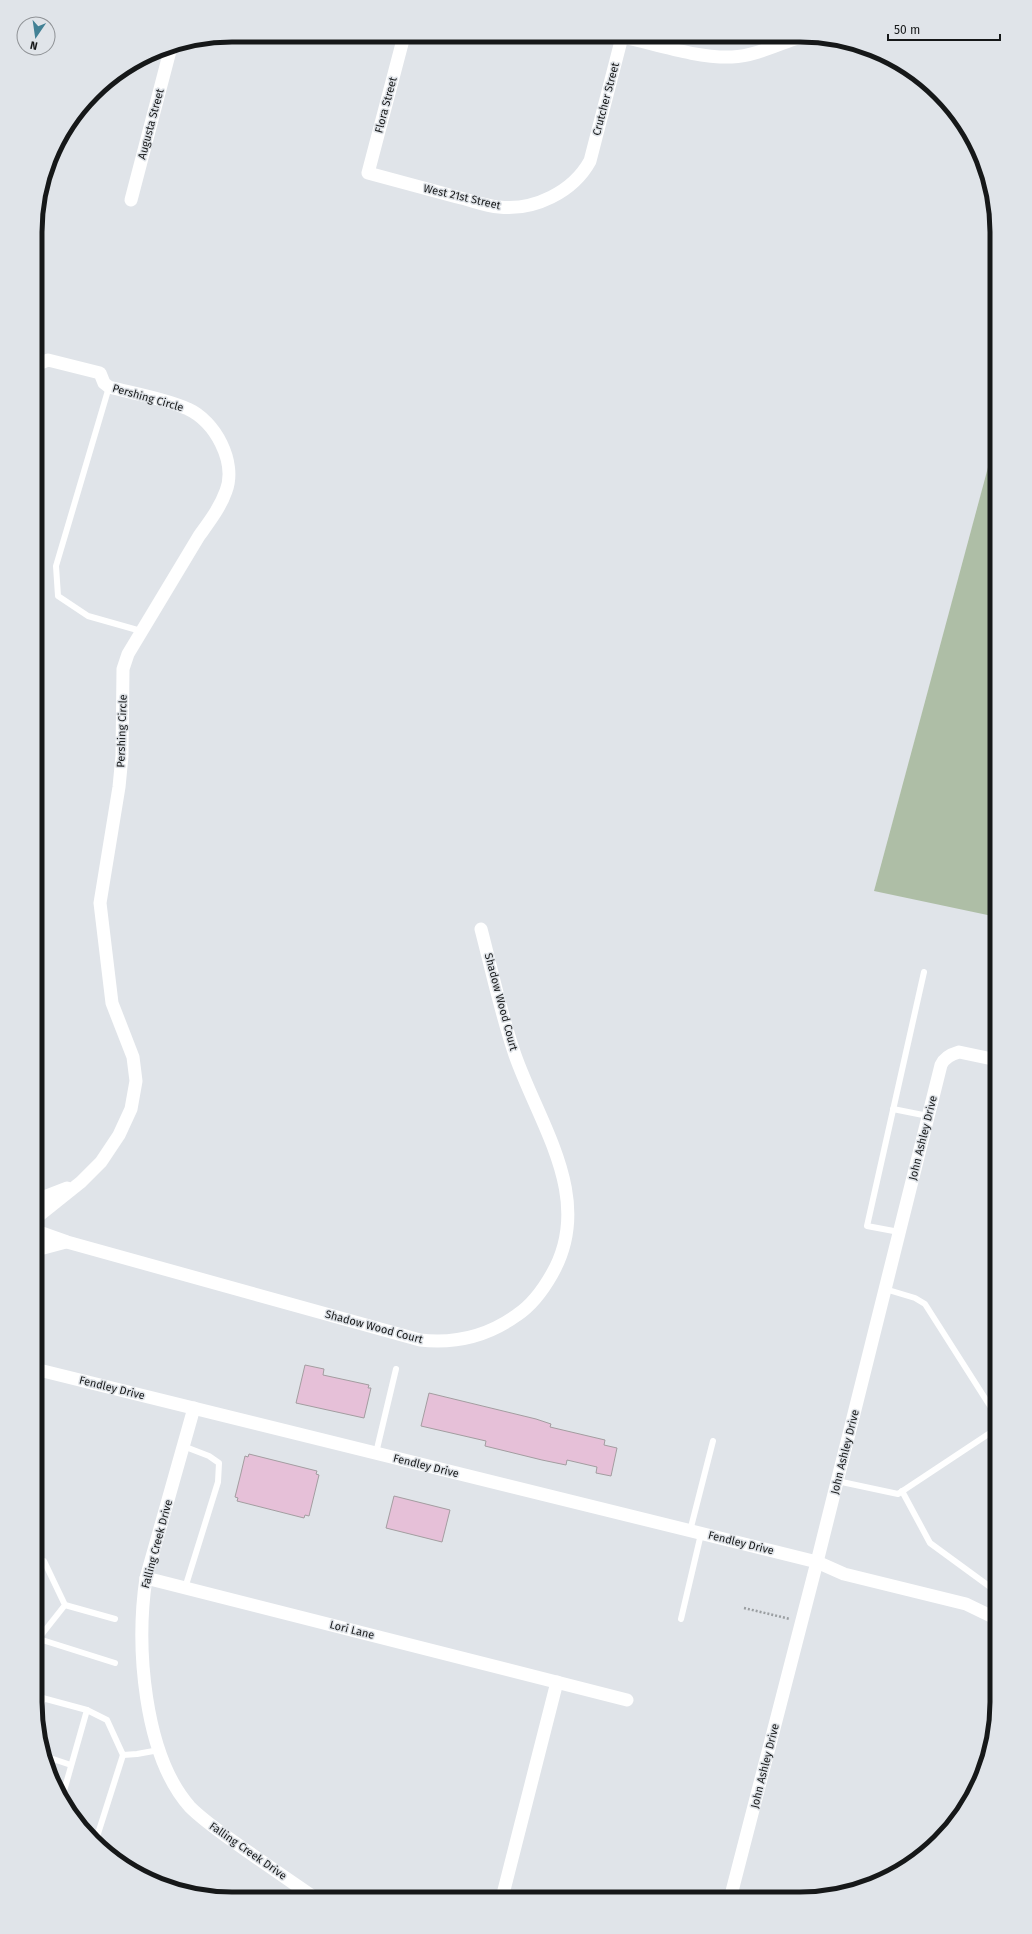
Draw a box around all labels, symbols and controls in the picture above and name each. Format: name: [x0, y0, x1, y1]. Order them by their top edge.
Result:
north arrow: [16, 16, 56, 56]
scale bar: [888, 16, 1000, 42]
text: 50 m: [894, 23, 920, 37]
text: N: [29, 38, 39, 52]
street label: Crutcher Street: [590, 61, 622, 137]
street label: Flora Street: [372, 76, 400, 134]
street label: Augusta Street: [135, 87, 167, 161]
street label: West 21st Street: [422, 182, 502, 212]
street label: Pershing Circle: [111, 382, 185, 414]
street label: Pershing Circle: [114, 694, 130, 768]
street label: Shadow Wood Court: [482, 952, 520, 1052]
street label: John Ashley Drive: [906, 1094, 940, 1182]
street label: Shadow Wood Court: [324, 1308, 424, 1346]
street label: Fendley Drive: [78, 1374, 146, 1402]
street label: John Ashley Drive: [828, 1408, 862, 1496]
street label: Fendley Drive: [392, 1452, 460, 1480]
street label: Falling Creek Drive: [139, 1498, 175, 1590]
street label: Fendley Drive: [707, 1529, 775, 1557]
street label: Lori Lane: [328, 1618, 376, 1642]
street label: John Ashley Drive: [748, 1722, 782, 1810]
street label: Falling Creek Drive: [207, 1819, 289, 1883]

